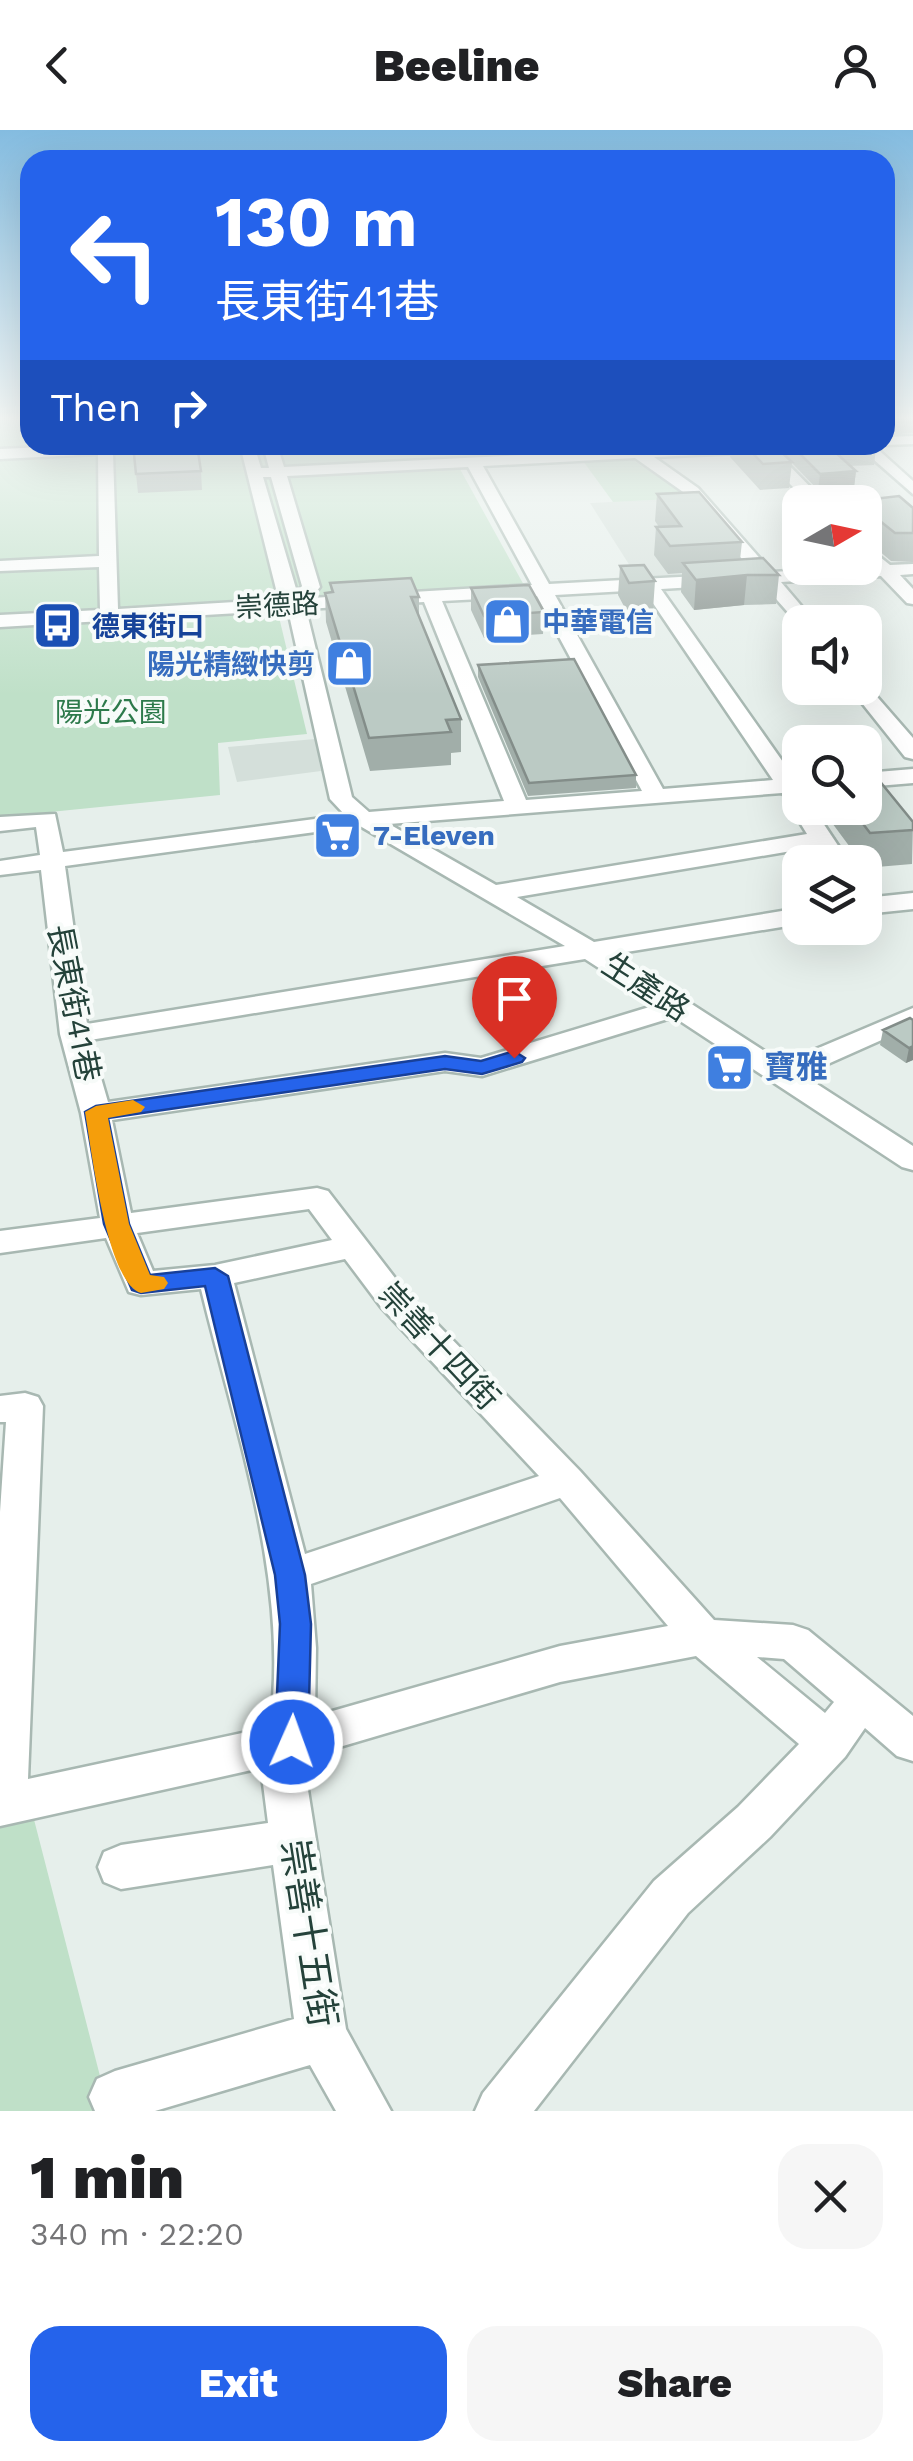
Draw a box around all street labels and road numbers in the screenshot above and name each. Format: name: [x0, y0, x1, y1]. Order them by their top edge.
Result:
street label: 崇德路: [234, 587, 320, 624]
street label: 長東街41巷: [40, 921, 108, 1085]
street label: 生產路: [595, 945, 697, 1029]
street label: 崇善十四街: [371, 1275, 507, 1417]
street label: 崇善十五街: [272, 1836, 346, 2030]

